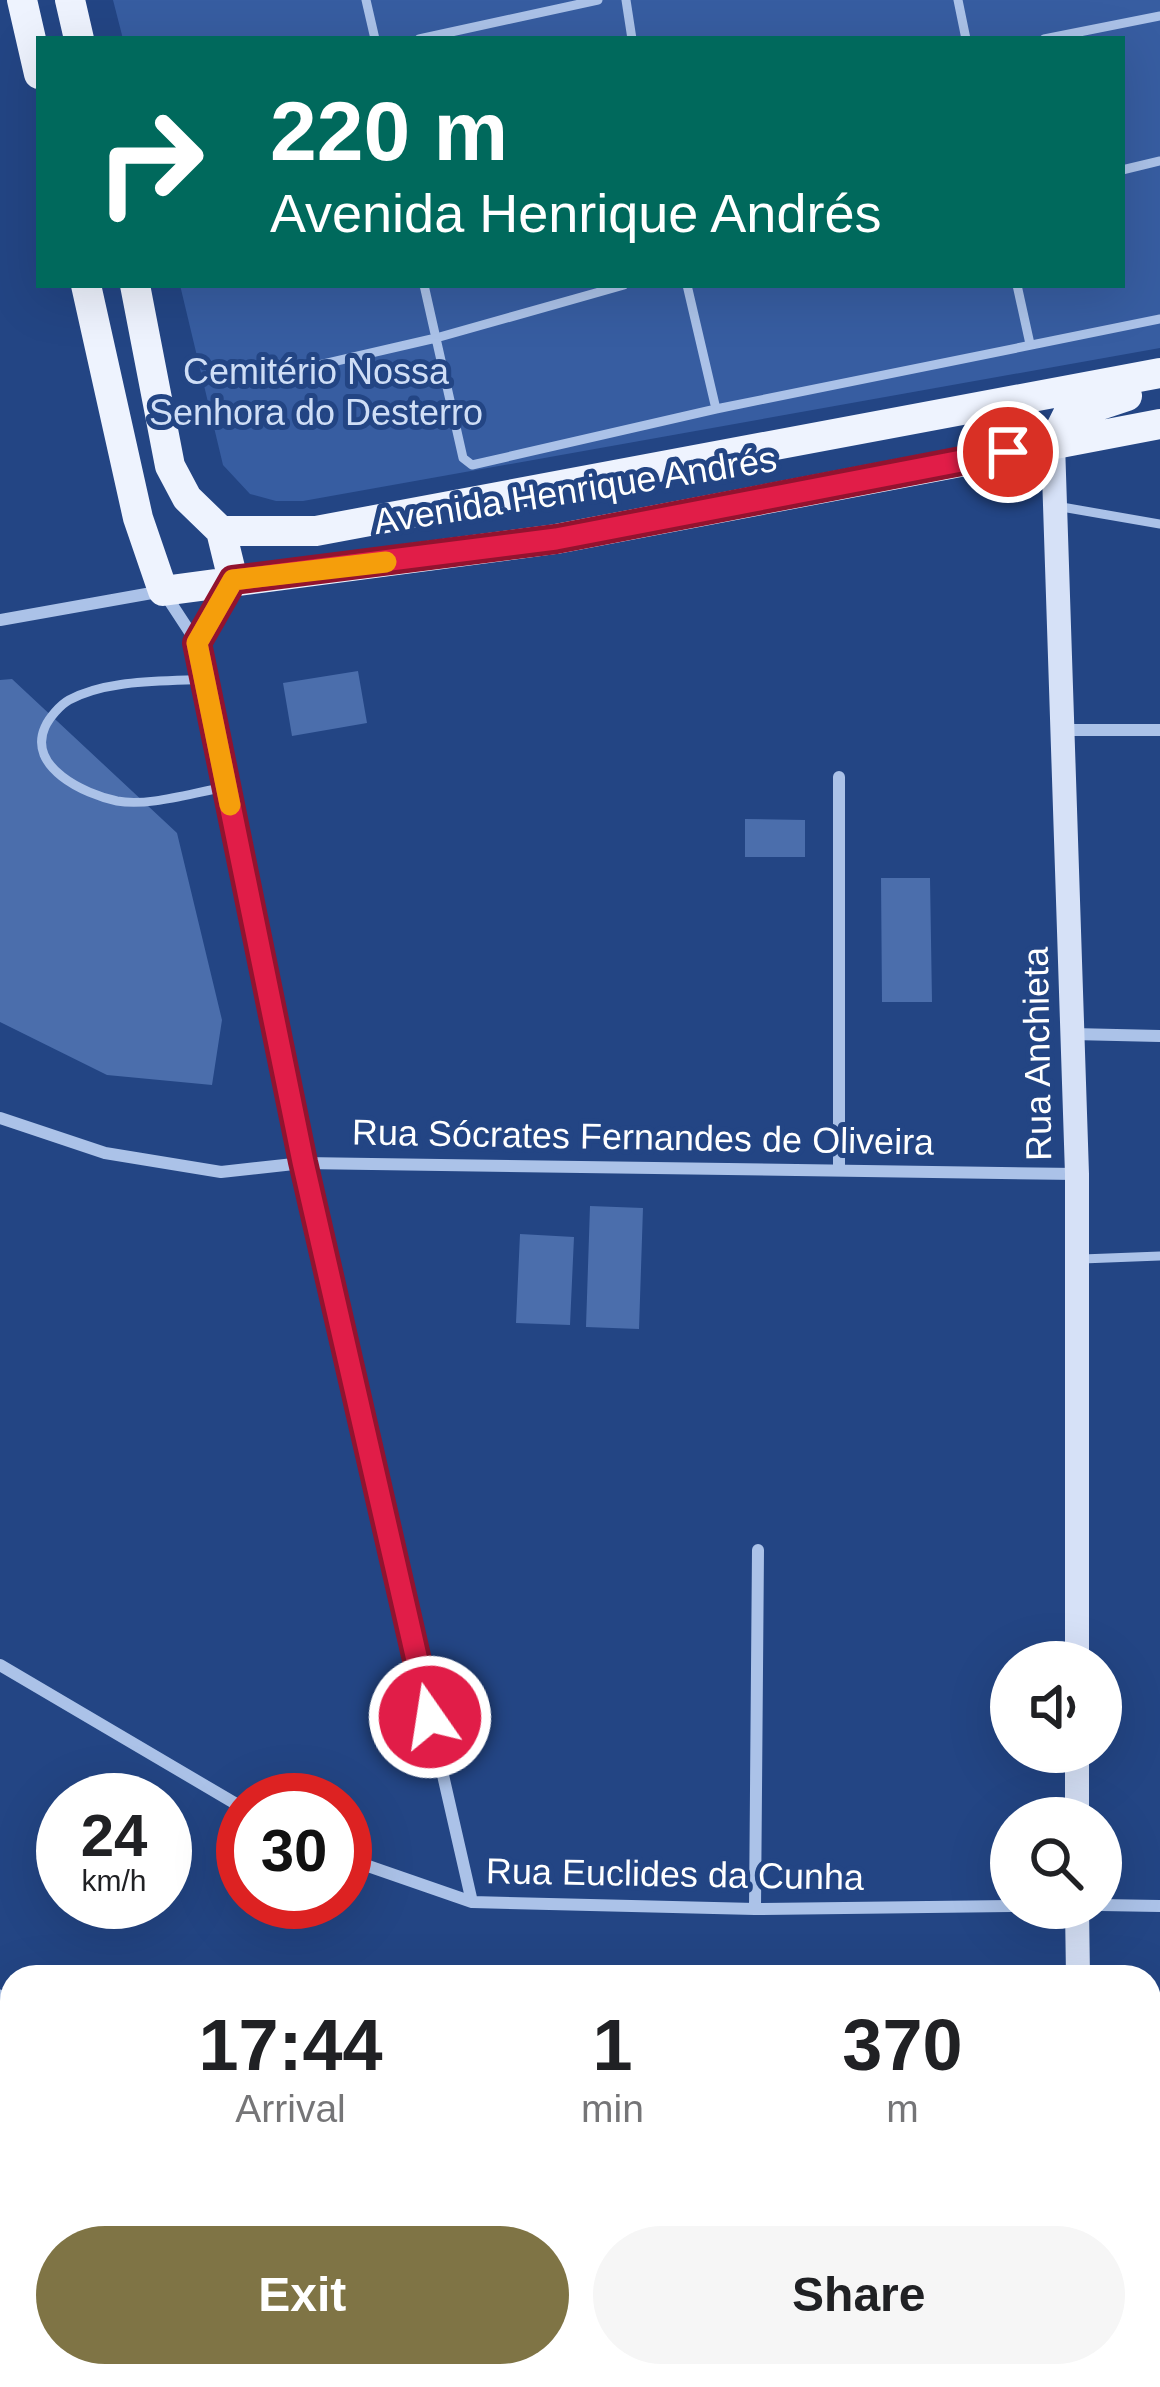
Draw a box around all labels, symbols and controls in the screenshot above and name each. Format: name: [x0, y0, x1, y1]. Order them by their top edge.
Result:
icon: right: [72, 84, 228, 240]
text: 220 m: [270, 84, 508, 178]
text: Avenida Henrique Andrés: [270, 183, 881, 243]
park label: Cemitério Nossa Senhora do Desterro: [149, 351, 483, 433]
pin: [957, 401, 1059, 503]
icon: arrive: [975, 419, 1041, 485]
street label: Avenida Henrique Andrés: [370, 438, 780, 542]
street label: Rua Anchieta: [1015, 946, 1059, 1161]
street label: Rua Sócrates Fernandes de Oliveira: [352, 1111, 935, 1163]
map controls: [990, 1641, 1122, 1929]
button: sound: [990, 1641, 1122, 1773]
position arrow: [367, 1654, 493, 1780]
speed limit sign: 30: [216, 1773, 372, 1929]
button: search: [990, 1797, 1122, 1929]
text: 24: [81, 1802, 147, 1869]
street label: Rua Euclides da Cunha: [486, 1850, 865, 1898]
text: km/h: [81, 1864, 147, 1897]
text: 17:44: [198, 2005, 383, 2085]
text: 1: [592, 2005, 633, 2085]
text: 370: [842, 2005, 963, 2085]
text: Arrival: [235, 2087, 346, 2130]
text: min: [581, 2087, 644, 2130]
text: m: [886, 2087, 919, 2130]
button: Exit: [36, 2226, 569, 2364]
button: Share: [593, 2226, 1125, 2364]

